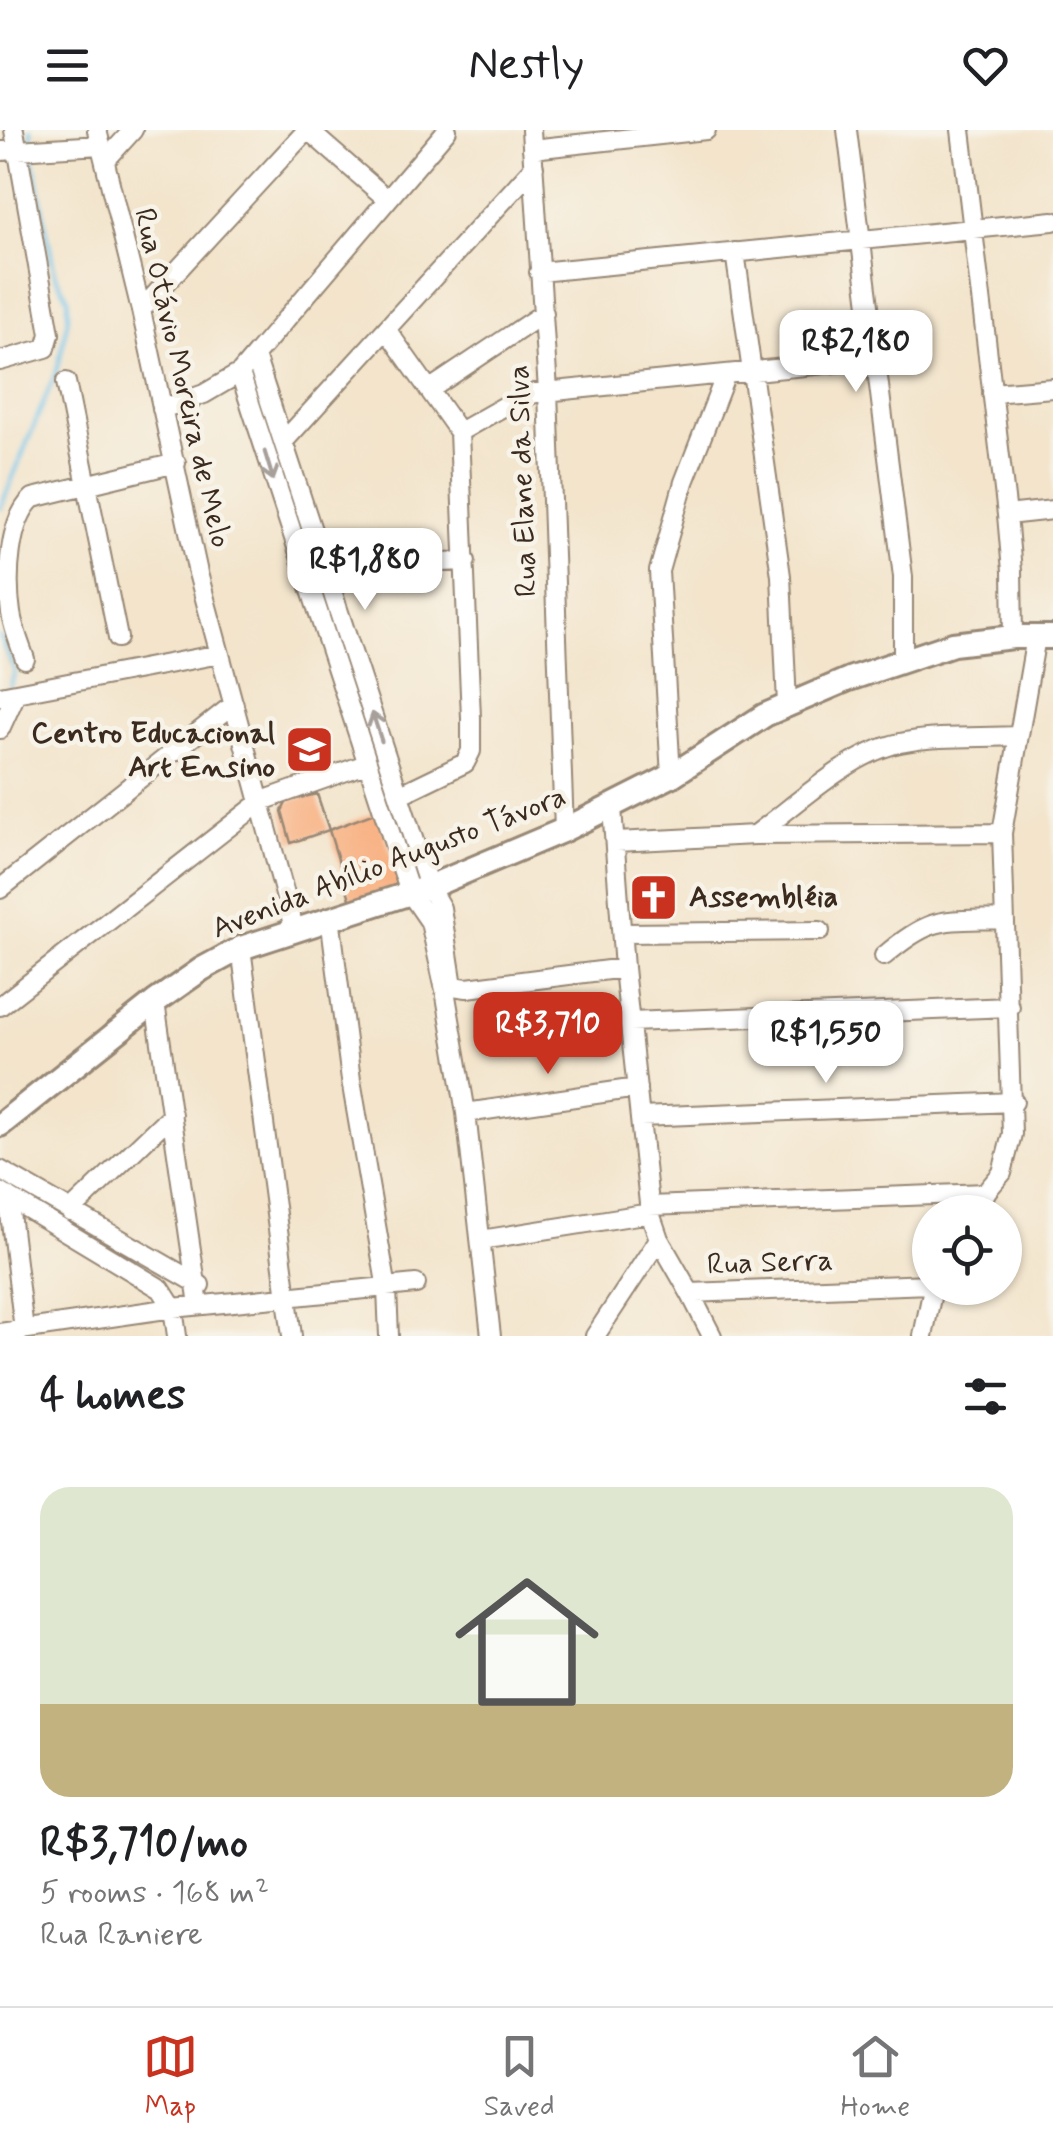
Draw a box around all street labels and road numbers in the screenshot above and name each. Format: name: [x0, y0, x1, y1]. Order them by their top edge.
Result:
street label: Rua Otávio Moreira de Melo: [124, 204, 240, 552]
street label: Rua Elane da Silva: [499, 364, 547, 598]
street label: Avenida Abílio Augusto Távora: [206, 777, 572, 949]
street label: Rua Serra: [706, 1241, 834, 1285]

